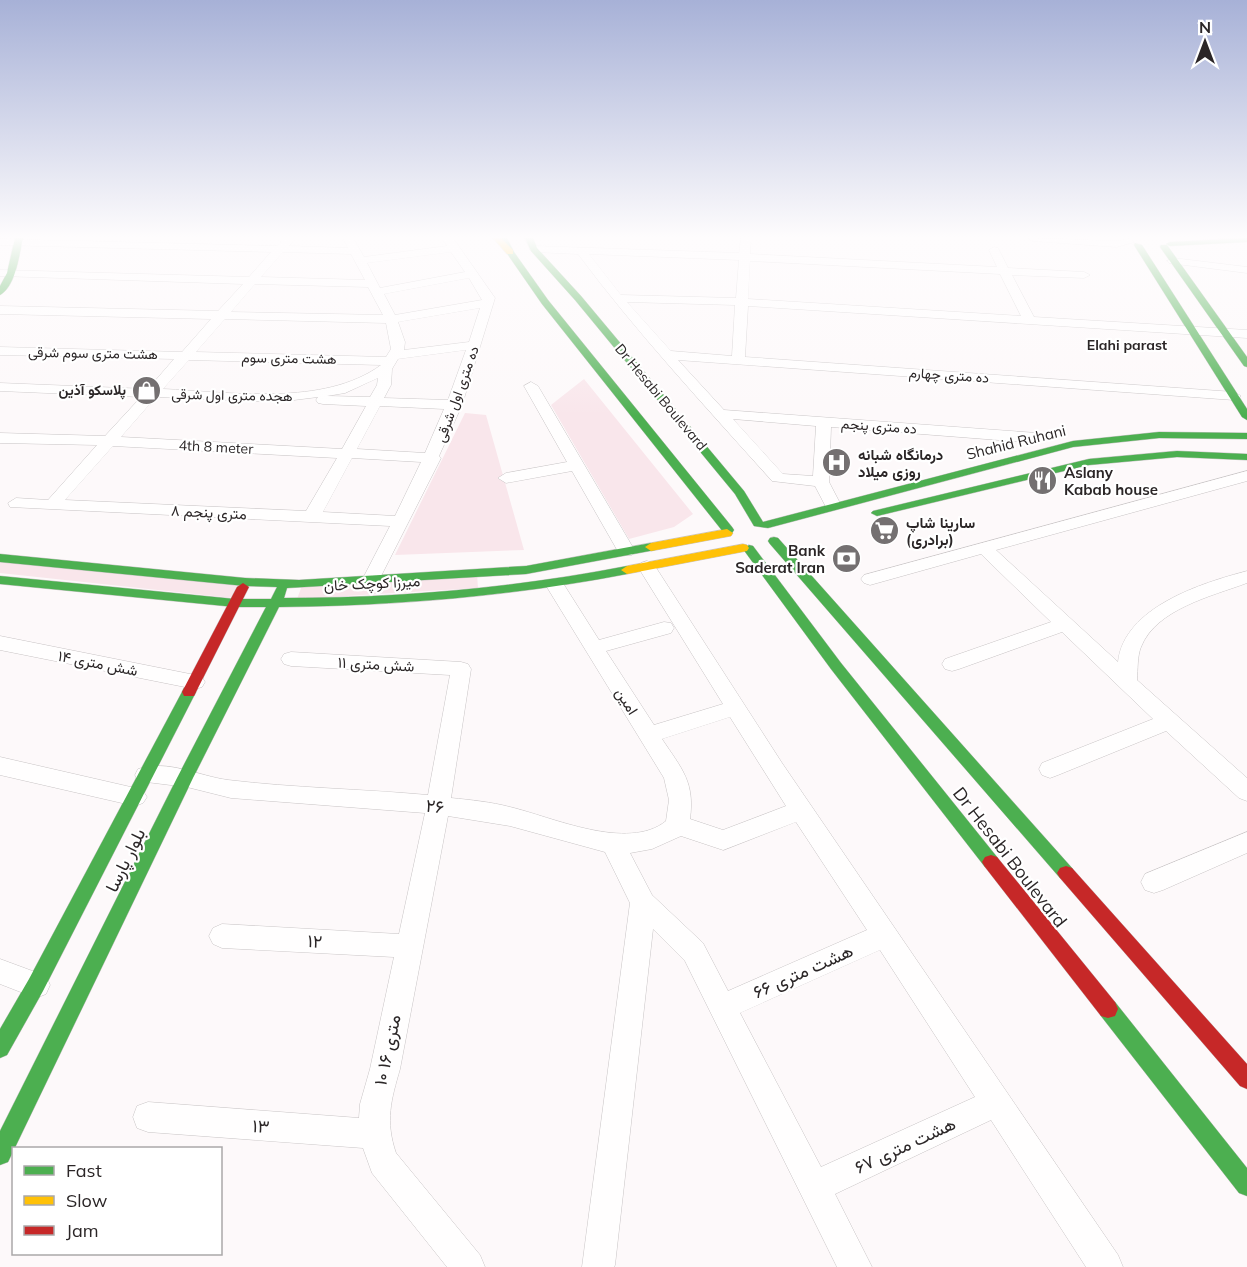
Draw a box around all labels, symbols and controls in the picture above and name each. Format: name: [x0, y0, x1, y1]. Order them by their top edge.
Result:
north arrow: [1175, 12, 1235, 72]
text: N: [1199, 17, 1211, 37]
district label: Elahi parast: [1087, 336, 1168, 354]
street label: Dr Hesabi Boulevard: [611, 340, 711, 454]
street label: هشت متری سوم شرقی: [28, 343, 158, 363]
street label: ده متری اول شرقی: [431, 343, 484, 445]
street label: هشت متری سوم: [241, 348, 337, 368]
street label: ده متری چهارم: [908, 363, 990, 388]
shop icon: پلاسکو آذین: [131, 374, 163, 406]
place label: پلاسکو آذین: [59, 381, 126, 400]
street label: هجده متری اول شرقی: [171, 385, 293, 406]
street label: ده متری پنجم: [840, 414, 918, 439]
street label: Shahid Ruhani: [964, 420, 1068, 464]
street label: 4th 8 meter: [178, 436, 255, 458]
place label: درمانگاه شبانه روزی میلاد: [858, 445, 943, 481]
hospital icon: درمانگاه شبانه روزی میلاد: [821, 447, 853, 479]
place label: Aslany Kabab house: [1064, 463, 1158, 499]
restaurant icon: Aslany Kabab house: [1027, 465, 1059, 497]
street label: ۸ متری پنجم: [171, 501, 247, 524]
place label: سارینا شاپ (برادری): [906, 513, 975, 549]
supermarket icon: سارینا شاپ (برادری): [869, 515, 901, 547]
place label: Bank Saderat Iran: [735, 541, 826, 577]
bank icon: Bank Saderat Iran: [830, 543, 862, 575]
street label: میرزا کوچک خان: [323, 571, 421, 596]
street label: شش متری ۱۴: [56, 646, 140, 681]
street label: شش متری ۱۱: [337, 653, 415, 676]
street label: امین: [611, 684, 643, 719]
street label: Dr Hesabi Boulevard: [948, 782, 1072, 932]
street label: ۲۶: [425, 794, 445, 818]
street label: بلوار پارسا: [100, 824, 151, 896]
street label: ۱۲: [307, 929, 323, 953]
street label: هشت متری ۶۶: [749, 939, 857, 1003]
street label: ۱۰ متری ۱۶: [368, 1012, 406, 1088]
street label: هشت متری ۶۷: [851, 1112, 959, 1178]
street label: ۱۳: [252, 1114, 270, 1138]
legend: [12, 1147, 222, 1255]
text: Fast: [66, 1159, 102, 1182]
text: Slow: [66, 1189, 108, 1212]
text: Jam: [66, 1219, 99, 1242]

